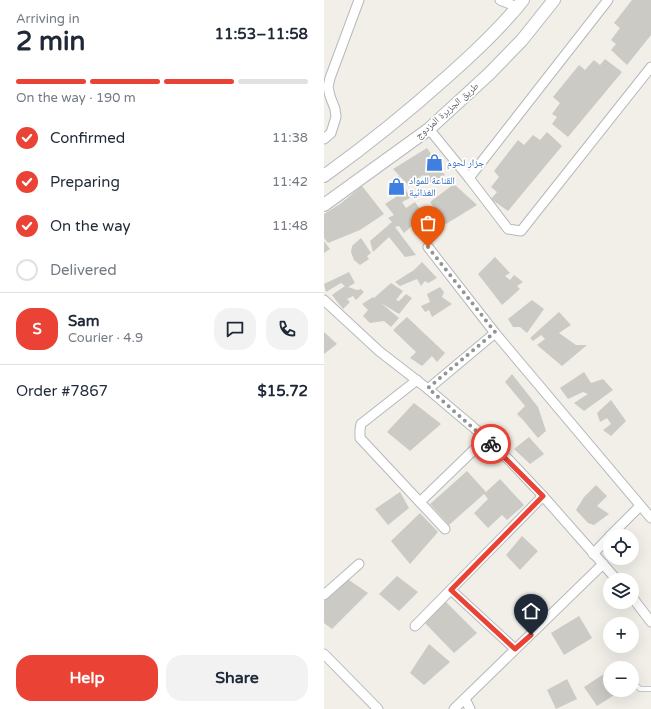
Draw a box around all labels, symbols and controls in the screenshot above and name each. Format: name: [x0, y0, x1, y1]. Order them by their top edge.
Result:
text: Arriving in: [16, 11, 80, 27]
text: 11:53–11:58: [215, 25, 308, 43]
text: 2 min: [16, 26, 85, 57]
street label: طريق الجزيرة المزدوج: [413, 80, 482, 142]
text: On the way · 190 m: [16, 90, 136, 106]
icon: check: [16, 127, 38, 149]
text: Confirmed: [50, 129, 125, 147]
text: 11:38: [272, 130, 308, 146]
shop icon: جزار لحوم: [424, 153, 444, 173]
place label: جزار لحوم: [447, 157, 485, 170]
icon: check: [16, 171, 38, 193]
text: Preparing: [50, 173, 120, 191]
text: 11:42: [272, 174, 308, 190]
place label: القناعة للمواد الغذائية: [409, 175, 455, 199]
shop icon: القناعة للمواد الغذائية: [386, 177, 406, 197]
pin: [411, 206, 445, 247]
icon: bag: [417, 212, 439, 234]
icon: check: [16, 215, 38, 237]
text: On the way: [50, 217, 130, 235]
text: 11:48: [272, 218, 308, 234]
text: Delivered: [50, 261, 117, 279]
button: chat: [214, 308, 256, 350]
button: phone: [266, 308, 308, 350]
text: Sam: [68, 312, 99, 330]
text: S: [32, 320, 42, 338]
text: Courier · 4.9: [68, 330, 143, 346]
text: Order #7867: [16, 382, 108, 400]
text: $15.72: [257, 382, 308, 400]
courier: [471, 424, 511, 464]
icon: bike: [480, 433, 502, 455]
map controls: [603, 529, 639, 697]
button: locate: [603, 529, 639, 565]
button: layers: [603, 573, 639, 609]
pin: [514, 594, 548, 635]
icon: home: [520, 600, 542, 622]
button: +: [603, 617, 639, 653]
button: Help: [16, 655, 158, 701]
button: Share: [166, 655, 308, 701]
button: −: [603, 661, 639, 697]

